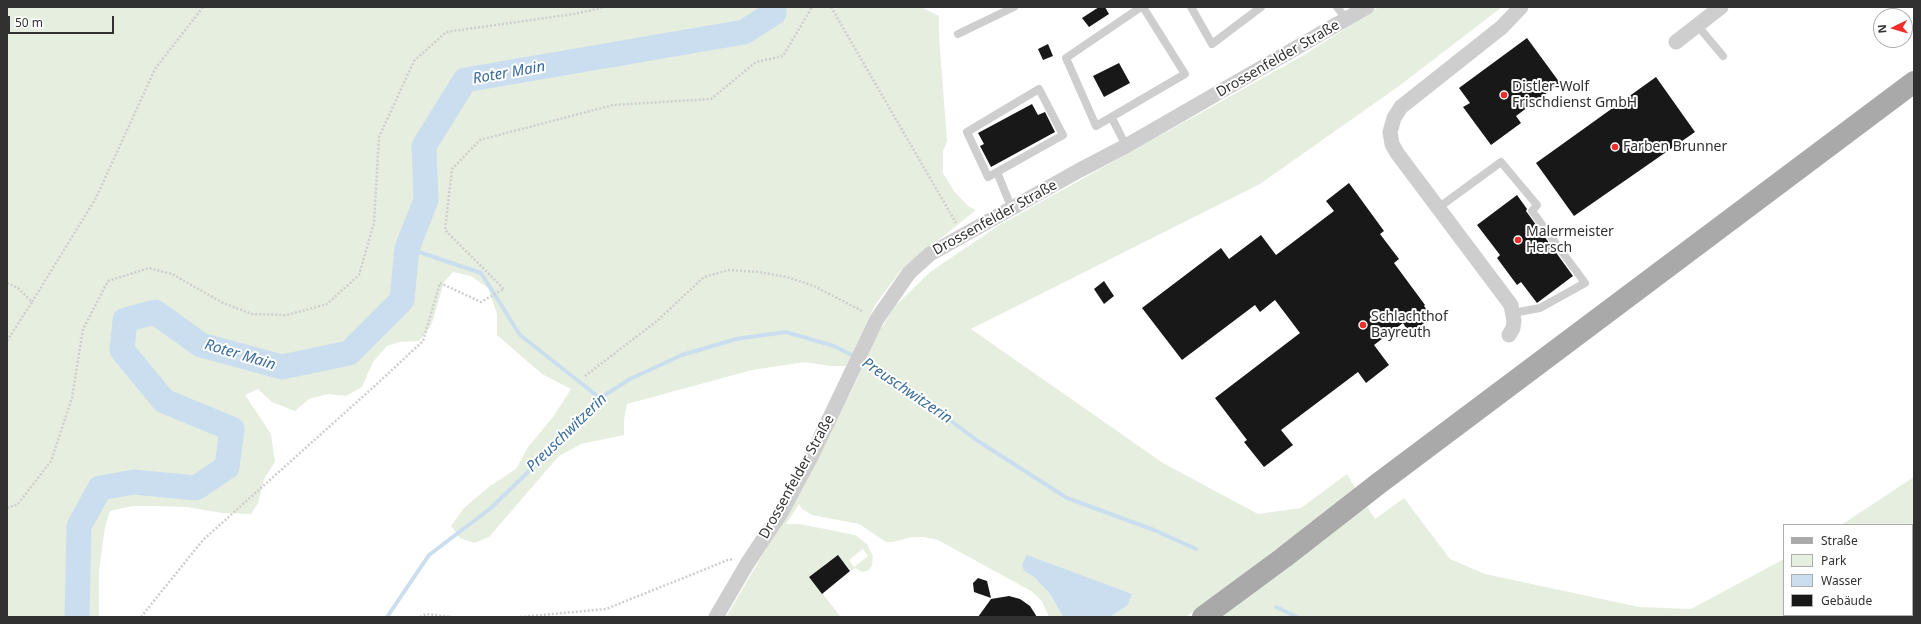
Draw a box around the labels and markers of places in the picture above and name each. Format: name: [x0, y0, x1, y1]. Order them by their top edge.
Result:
place label: Distler-Wolf Frischdienst GmbH: [1512, 79, 1637, 112]
marker: Distler-Wolf Frischdienst GmbH: [1499, 90, 1509, 100]
place label: Farben Brunner: [1623, 139, 1727, 155]
marker: Farben Brunner: [1610, 142, 1620, 152]
place label: Malermeister Hersch: [1526, 224, 1614, 256]
marker: Malermeister Hersch: [1513, 235, 1523, 245]
place label: Schlachthof Bayreuth: [1371, 309, 1448, 342]
marker: Schlachthof Bayreuth: [1358, 320, 1368, 330]

